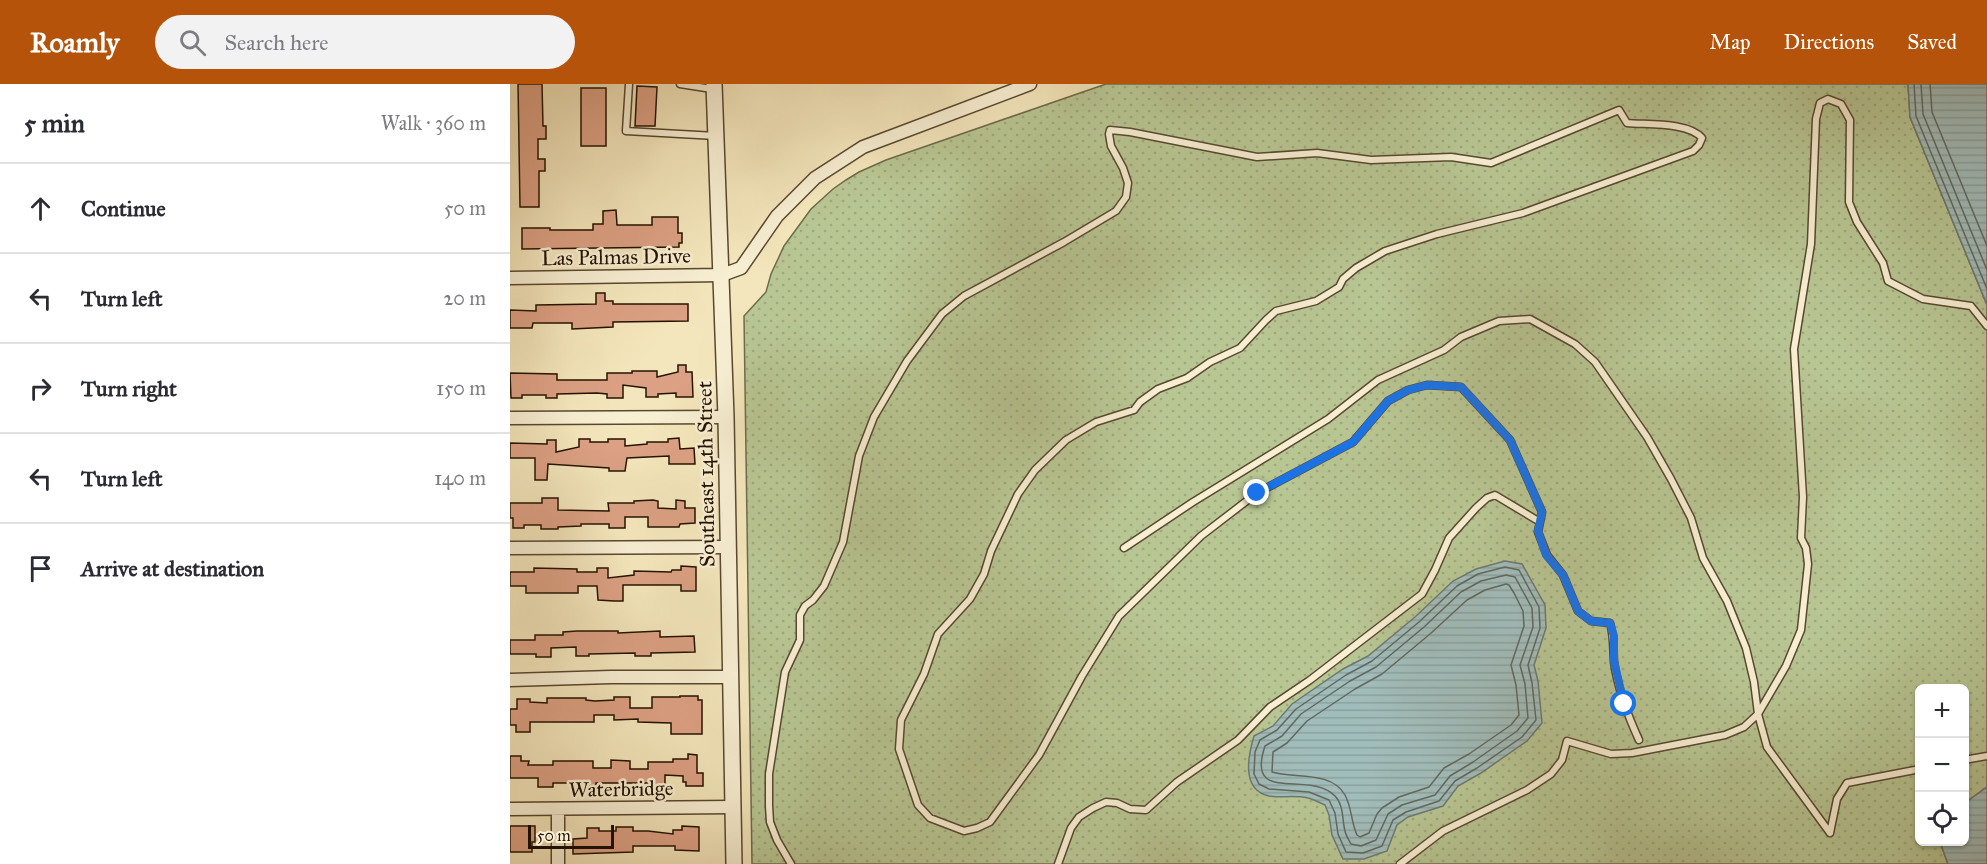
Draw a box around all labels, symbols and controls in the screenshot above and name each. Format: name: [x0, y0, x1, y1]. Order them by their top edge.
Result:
search box: [155, 15, 575, 69]
text: Roamly: [30, 25, 119, 60]
icon: search: [176, 26, 209, 59]
text: Search here: [224, 29, 328, 56]
text: Map: [1710, 29, 1751, 55]
text: Directions: [1784, 29, 1874, 55]
text: Saved: [1907, 29, 1957, 55]
text: 5 min: [24, 107, 85, 139]
text: Walk · 360 m: [381, 111, 486, 135]
icon: ahead: [24, 192, 57, 225]
text: Continue: [81, 195, 166, 222]
text: 50 m: [444, 196, 486, 220]
street label: Las Palmas Drive: [541, 243, 691, 271]
icon: left: [24, 282, 57, 315]
text: Turn left: [81, 285, 163, 312]
text: 20 m: [443, 286, 486, 310]
icon: right: [24, 372, 57, 405]
text: Turn right: [81, 375, 177, 402]
text: 150 m: [436, 376, 486, 400]
street label: Southeast 14th Street: [691, 380, 721, 567]
icon: left: [24, 462, 57, 495]
text: Turn left: [81, 465, 163, 492]
text: 140 m: [434, 466, 486, 490]
route end: [1243, 479, 1269, 505]
icon: arrive: [24, 552, 57, 585]
text: Arrive at destination: [81, 555, 264, 582]
map controls: [1915, 684, 1969, 846]
button: +: [1915, 684, 1969, 738]
route start: [1610, 690, 1636, 716]
button: −: [1915, 738, 1969, 792]
street label: Waterbridge: [568, 775, 674, 803]
button: locate: [1915, 792, 1969, 846]
scale bar: [528, 822, 614, 850]
text: 50 m: [537, 826, 571, 845]

